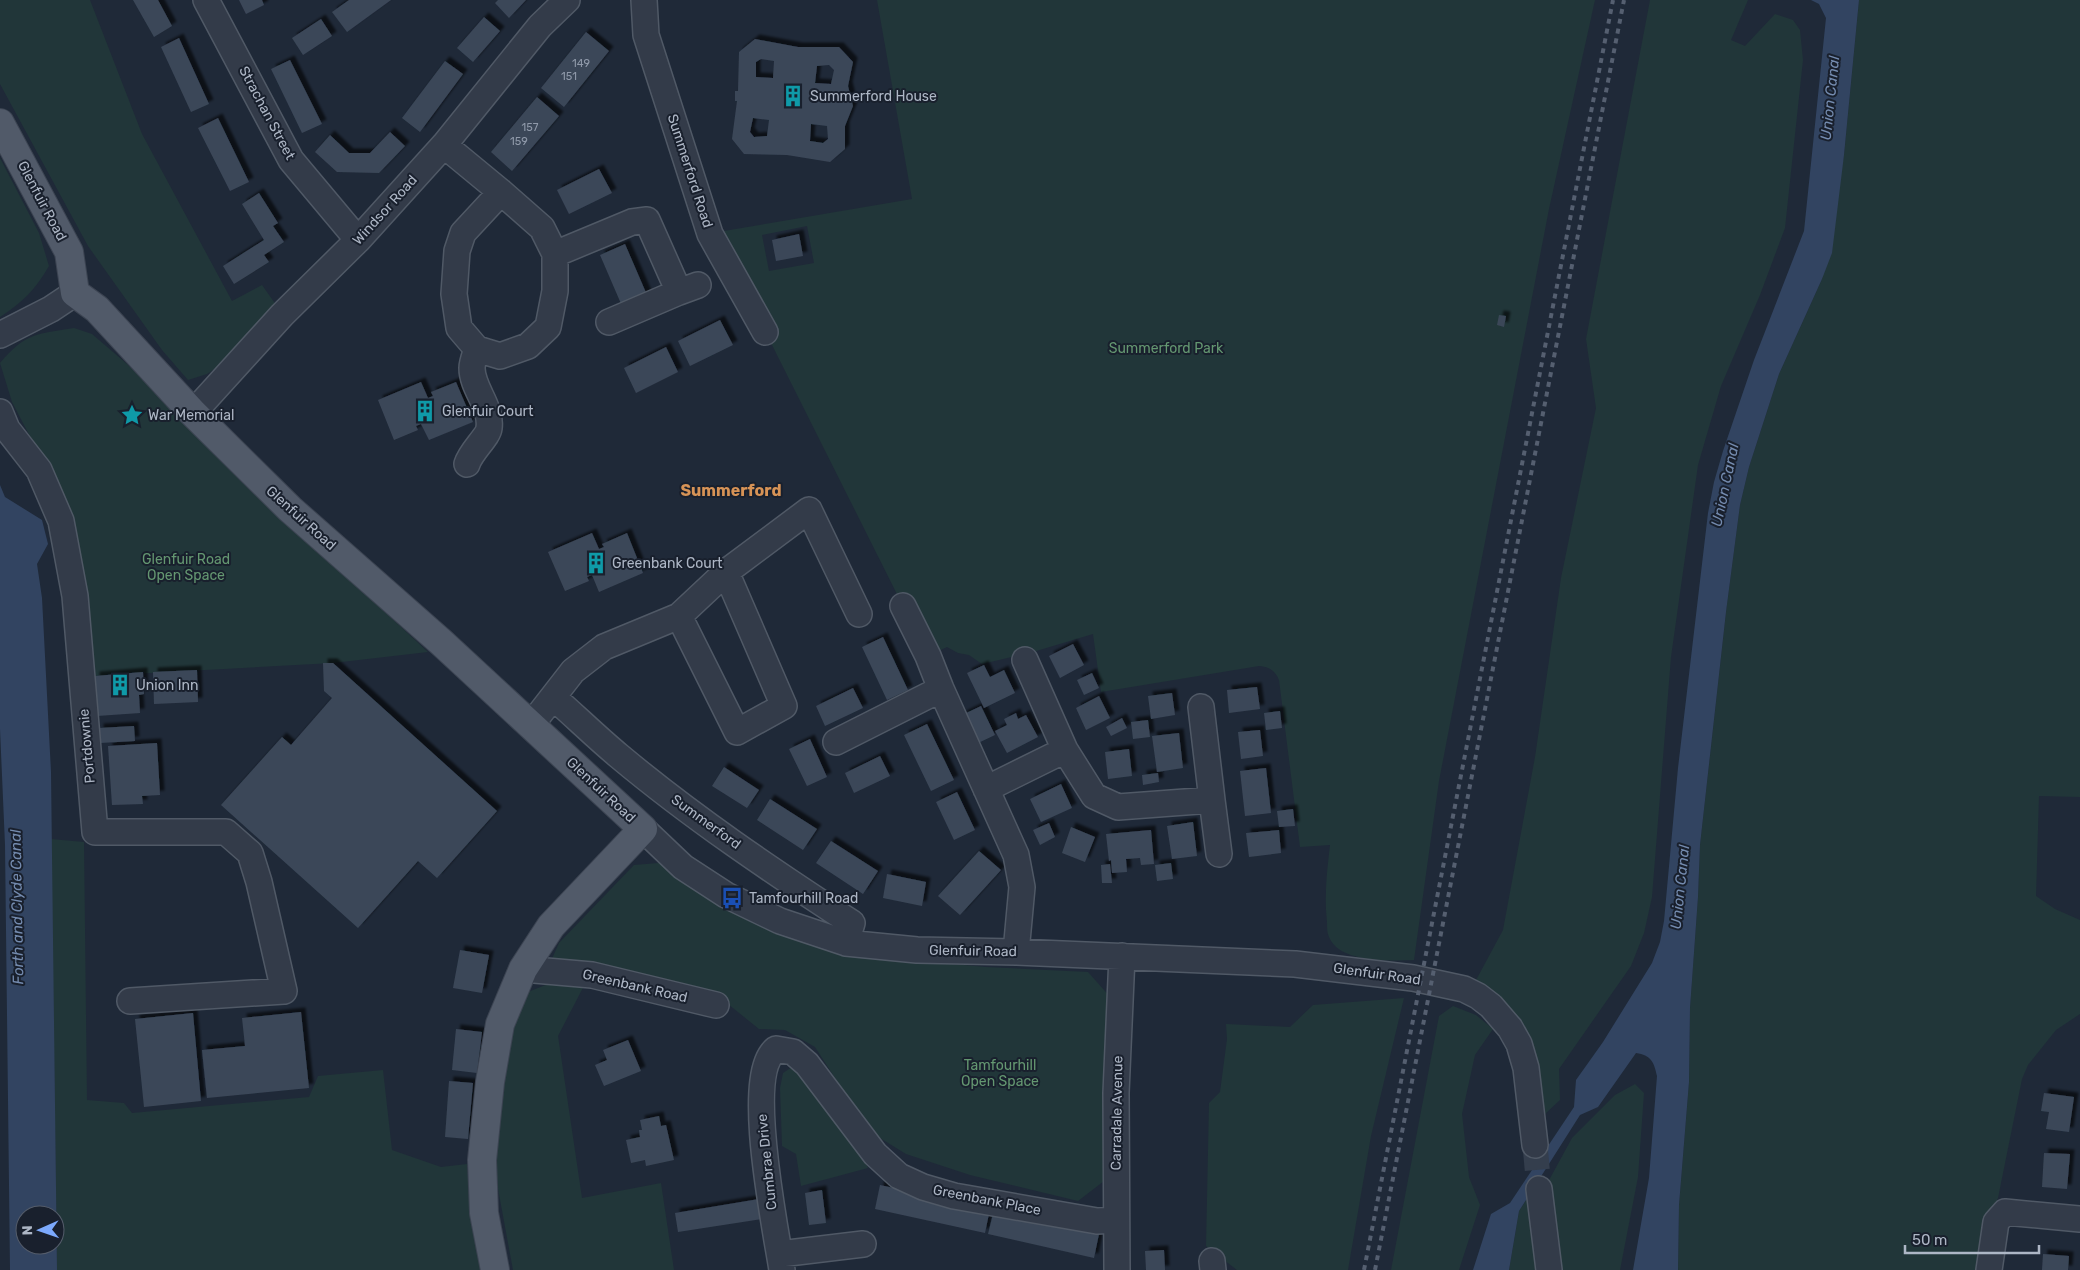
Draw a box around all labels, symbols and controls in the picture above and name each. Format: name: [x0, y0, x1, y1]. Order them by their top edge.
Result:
water label: Union Canal: [1817, 55, 1843, 141]
house number: 149: [572, 57, 590, 70]
street label: Strachan Street: [235, 63, 299, 163]
house number: 151: [561, 70, 577, 83]
building icon: Summerford House: [780, 83, 806, 109]
place label: Summerford House: [810, 88, 937, 105]
street label: Summerford Road: [664, 112, 716, 230]
house number: 157: [522, 121, 539, 134]
house number: 159: [510, 135, 528, 148]
street label: Glenfuir Road: [14, 158, 70, 244]
street label: Windsor Road: [349, 172, 421, 248]
park label: Summerford Park: [1109, 340, 1224, 357]
building icon: Glenfuir Court: [412, 398, 438, 424]
place icon: War Memorial: [119, 402, 145, 428]
place label: Glenfuir Court: [442, 403, 534, 420]
place label: War Memorial: [148, 407, 234, 424]
water label: Union Canal: [1707, 441, 1743, 528]
district label: Summerford: [681, 481, 781, 500]
street label: Glenfuir Road: [263, 482, 339, 554]
building icon: Greenbank Court: [583, 550, 609, 576]
park label: Glenfuir Road Open Space: [142, 551, 230, 584]
place label: Greenbank Court: [612, 555, 723, 572]
building icon: Union Inn: [107, 672, 133, 698]
place label: Union Inn: [136, 677, 198, 694]
street label: Portdownie: [75, 708, 99, 784]
street label: Glenfuir Road: [563, 754, 639, 826]
street label: Summerford: [668, 791, 744, 853]
water label: Forth and Clyde Canal: [7, 829, 27, 985]
water label: Union Canal: [1667, 844, 1693, 930]
bus stop icon: Tamfourhill Road: [719, 885, 745, 911]
place label: Tamfourhill Road: [749, 890, 858, 907]
street label: Glenfuir Road: [929, 942, 1017, 960]
street label: Glenfuir Road: [1332, 959, 1422, 989]
street label: Greenbank Road: [581, 966, 689, 1006]
street label: Carradale Avenue: [1108, 1055, 1127, 1170]
park label: Tamfourhill Open Space: [961, 1057, 1039, 1090]
street label: Cumbrae Drive: [753, 1113, 780, 1211]
street label: Greenbank Place: [932, 1181, 1043, 1219]
north arrow: [15, 1205, 65, 1255]
scale bar: [1905, 1222, 2039, 1254]
text: N: [19, 1225, 36, 1236]
text: 50 m: [1912, 1231, 1947, 1249]

